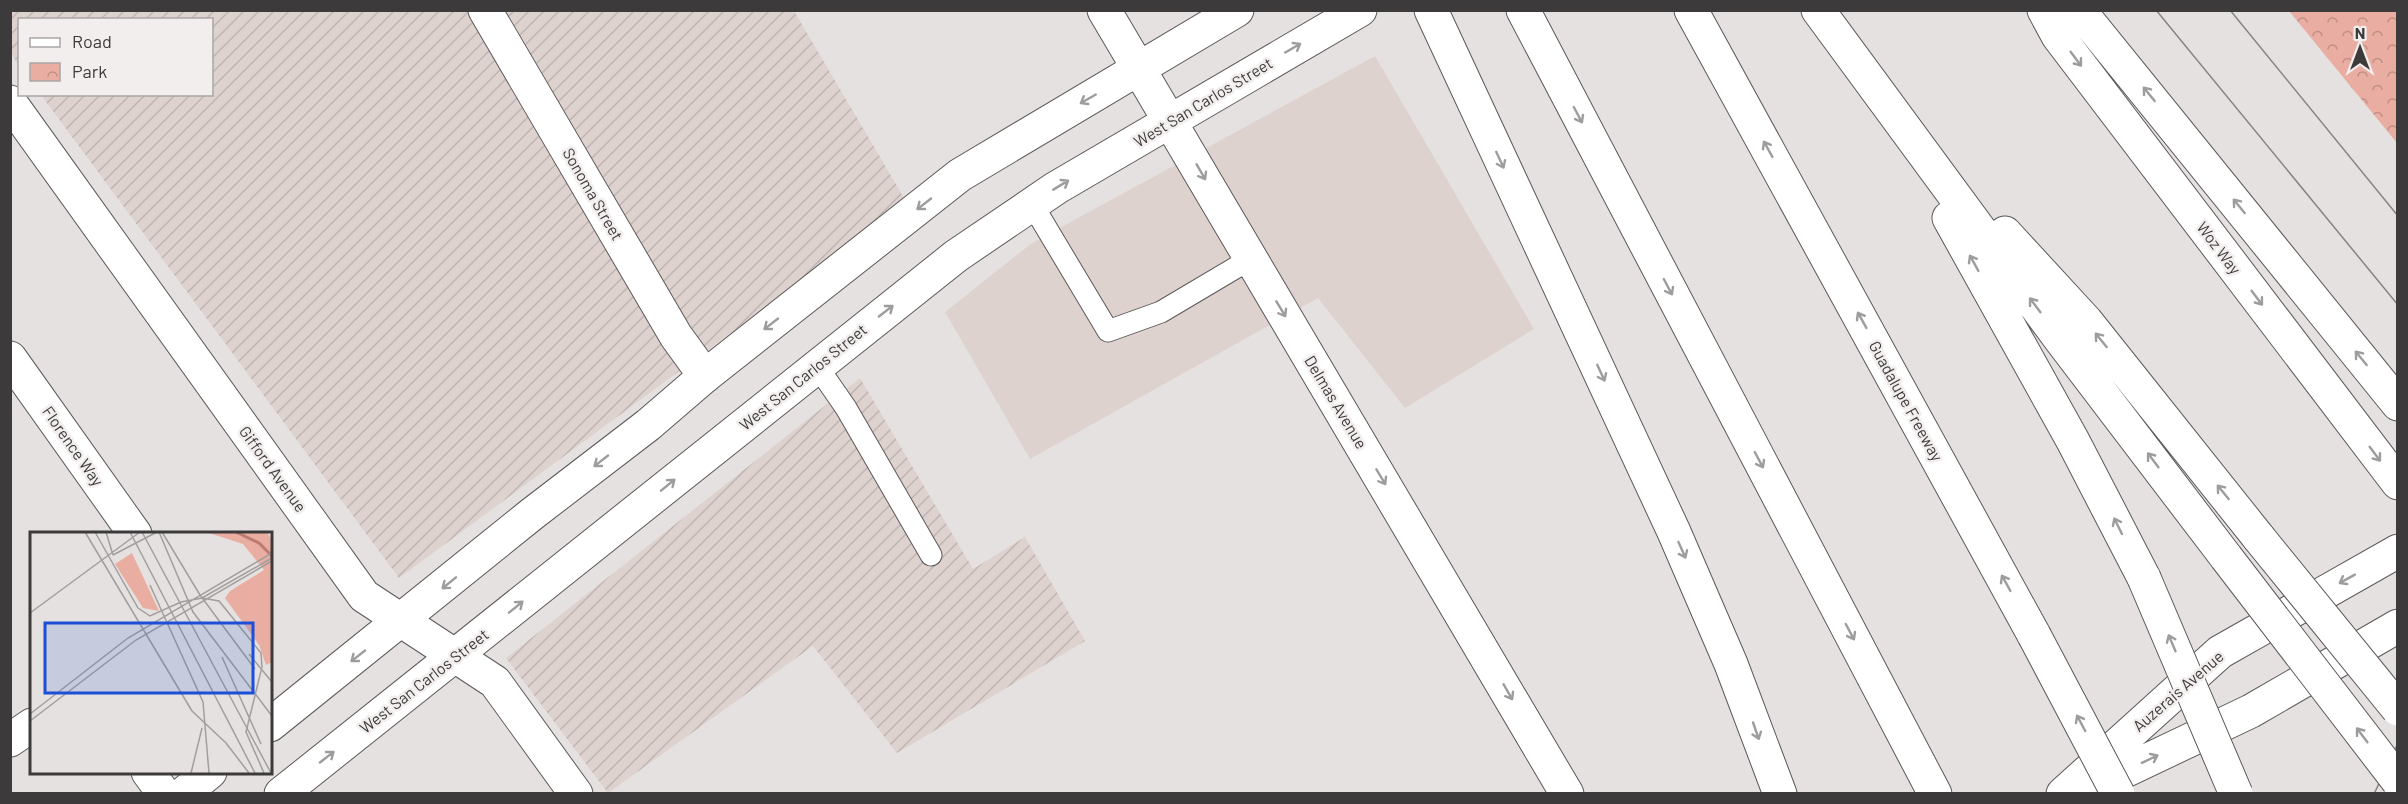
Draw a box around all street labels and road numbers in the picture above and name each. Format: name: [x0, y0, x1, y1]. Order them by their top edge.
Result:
street label: West San Carlos Street: [1130, 53, 1275, 150]
street label: Sonoma Street: [559, 144, 628, 243]
street label: Woz Way: [2193, 218, 2246, 278]
street label: West San Carlos Street: [735, 319, 870, 434]
street label: Guadalupe Freeway: [1866, 337, 1948, 465]
street label: Delmas Avenue: [1301, 352, 1372, 452]
street label: Florence Way: [39, 402, 108, 490]
street label: Gifford Avenue: [236, 422, 311, 515]
street label: West San Carlos Street: [355, 624, 492, 737]
street label: Auzerais Avenue: [2129, 646, 2227, 735]

